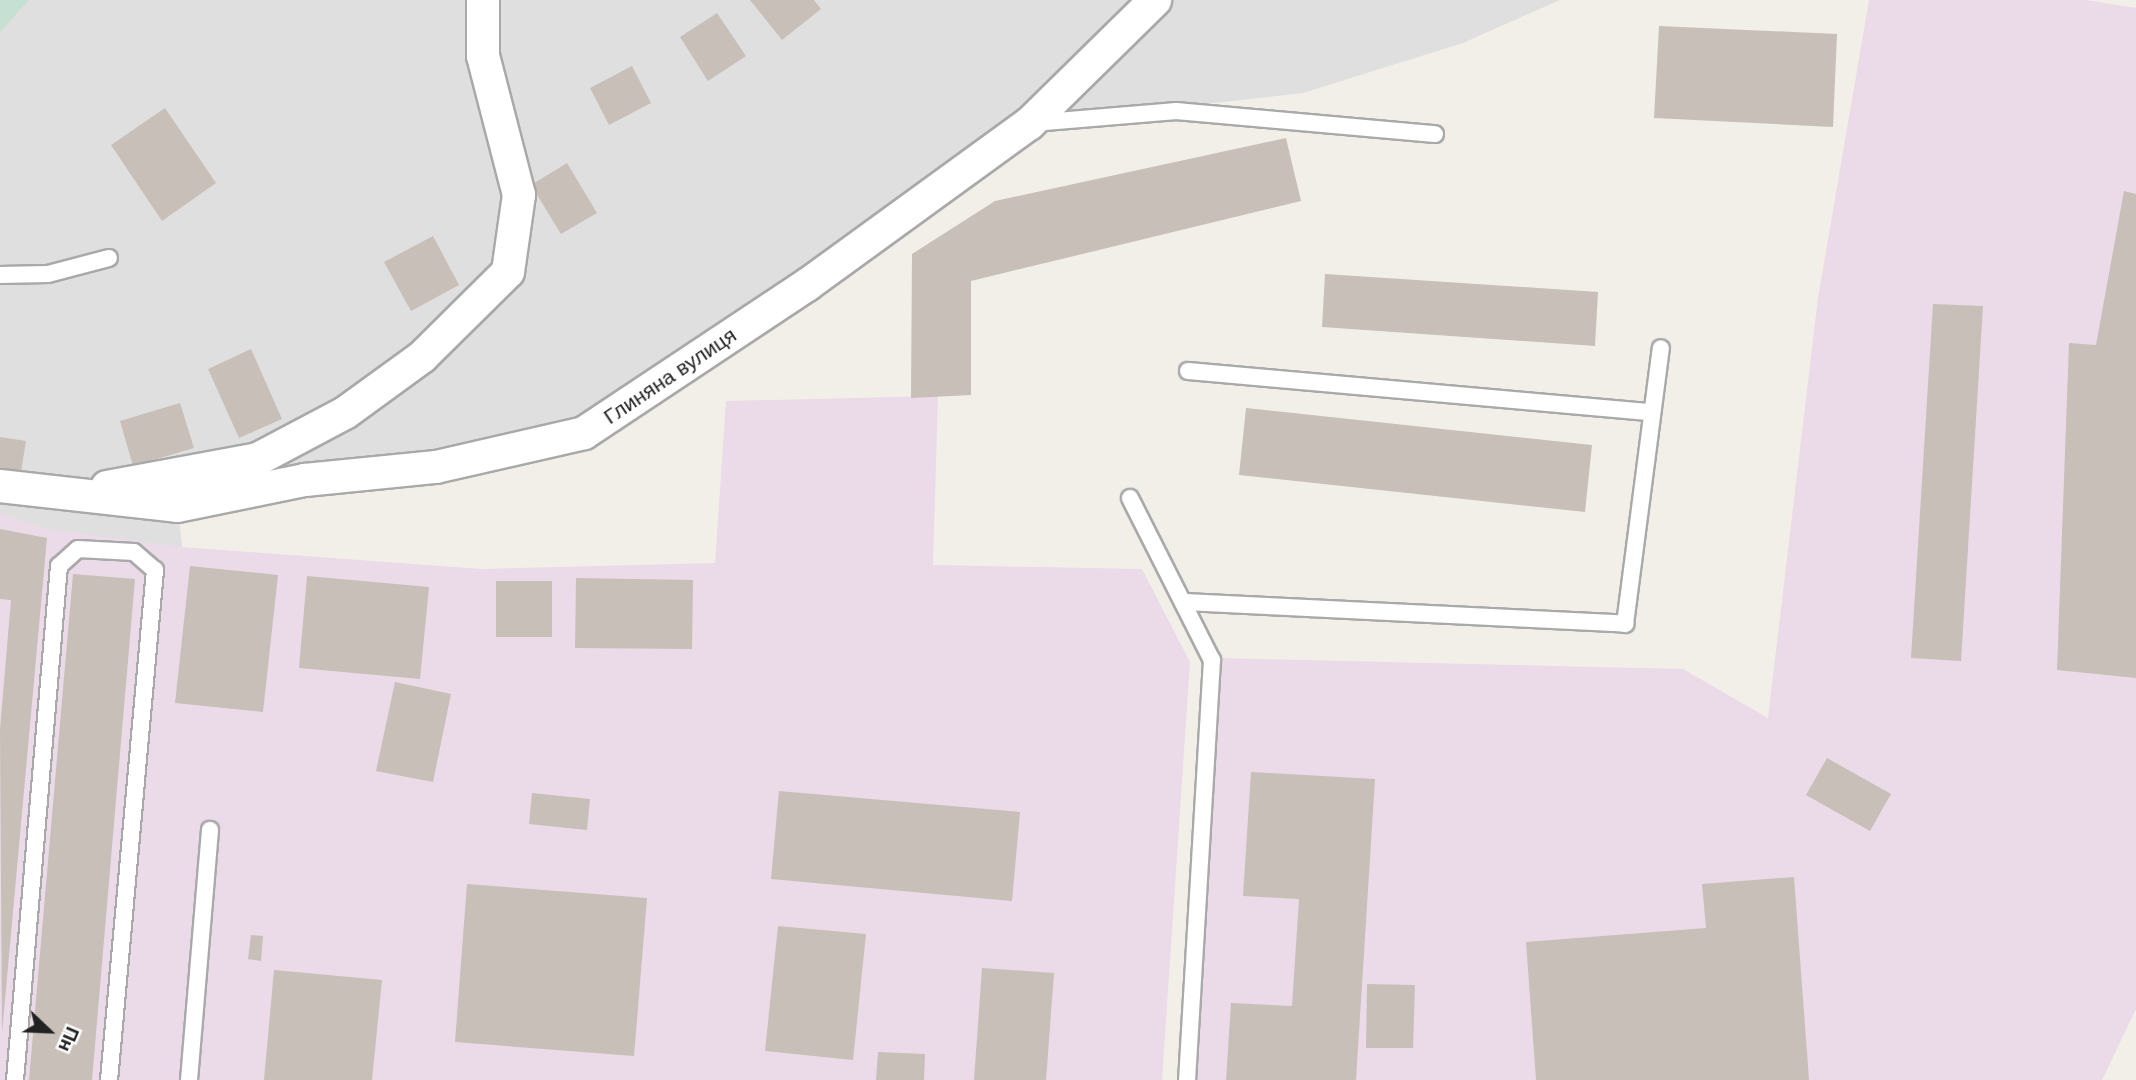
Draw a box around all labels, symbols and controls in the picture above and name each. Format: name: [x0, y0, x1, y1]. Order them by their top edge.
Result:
street label: Глиняна вулиця: [599, 322, 741, 430]
north arrow: [14, 996, 84, 1066]
text: Пн: [54, 1024, 83, 1055]

